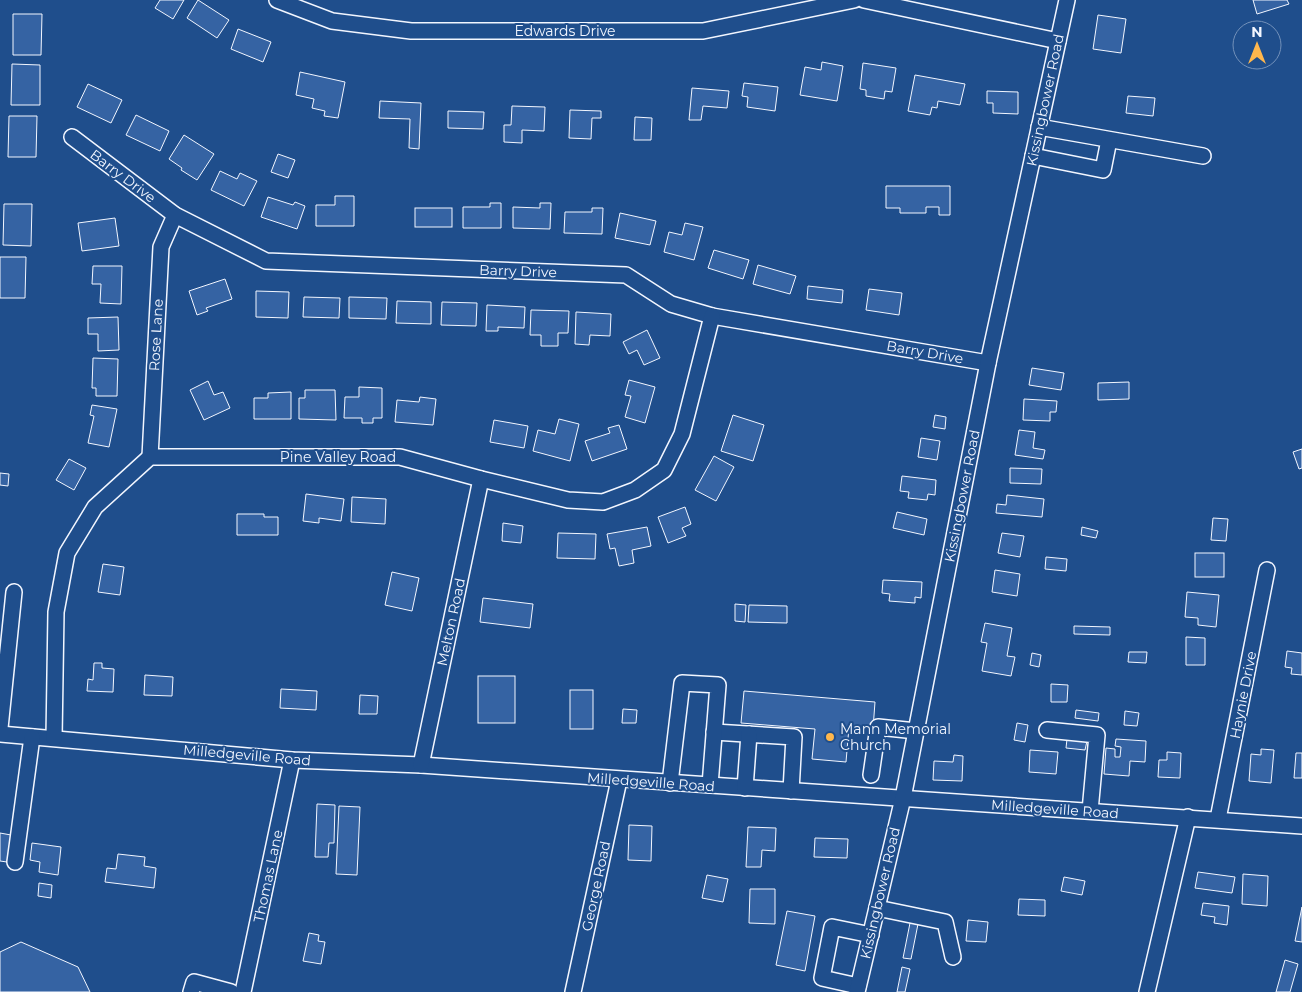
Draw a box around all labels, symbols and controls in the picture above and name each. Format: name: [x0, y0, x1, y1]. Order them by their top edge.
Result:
north arrow: [1232, 20, 1282, 70]
street label: Edwards Drive: [514, 22, 616, 40]
text: N: [1251, 23, 1263, 41]
street label: Kissingbower Road: [1022, 32, 1068, 168]
street label: Barry Drive: [87, 145, 159, 207]
street label: Barry Drive: [479, 261, 557, 281]
street label: Rose Lane: [145, 298, 167, 372]
street label: Barry Drive: [885, 336, 965, 368]
street label: Kissingbower Road: [940, 428, 984, 564]
street label: Pine Valley Road: [280, 448, 396, 466]
street label: Melton Road: [433, 576, 469, 668]
street label: Haynie Drive: [1226, 650, 1260, 740]
place label: Mann Memorial Church: [840, 720, 951, 754]
marker: Mann Memorial Church: [824, 731, 836, 743]
street label: Milledgeville Road: [182, 740, 312, 770]
street label: Milledgeville Road: [586, 769, 716, 795]
street label: Milledgeville Road: [990, 796, 1120, 822]
street label: Kissingbower Road: [856, 825, 904, 961]
street label: Thomas Lane: [249, 828, 287, 924]
street label: George Road: [578, 839, 614, 933]

